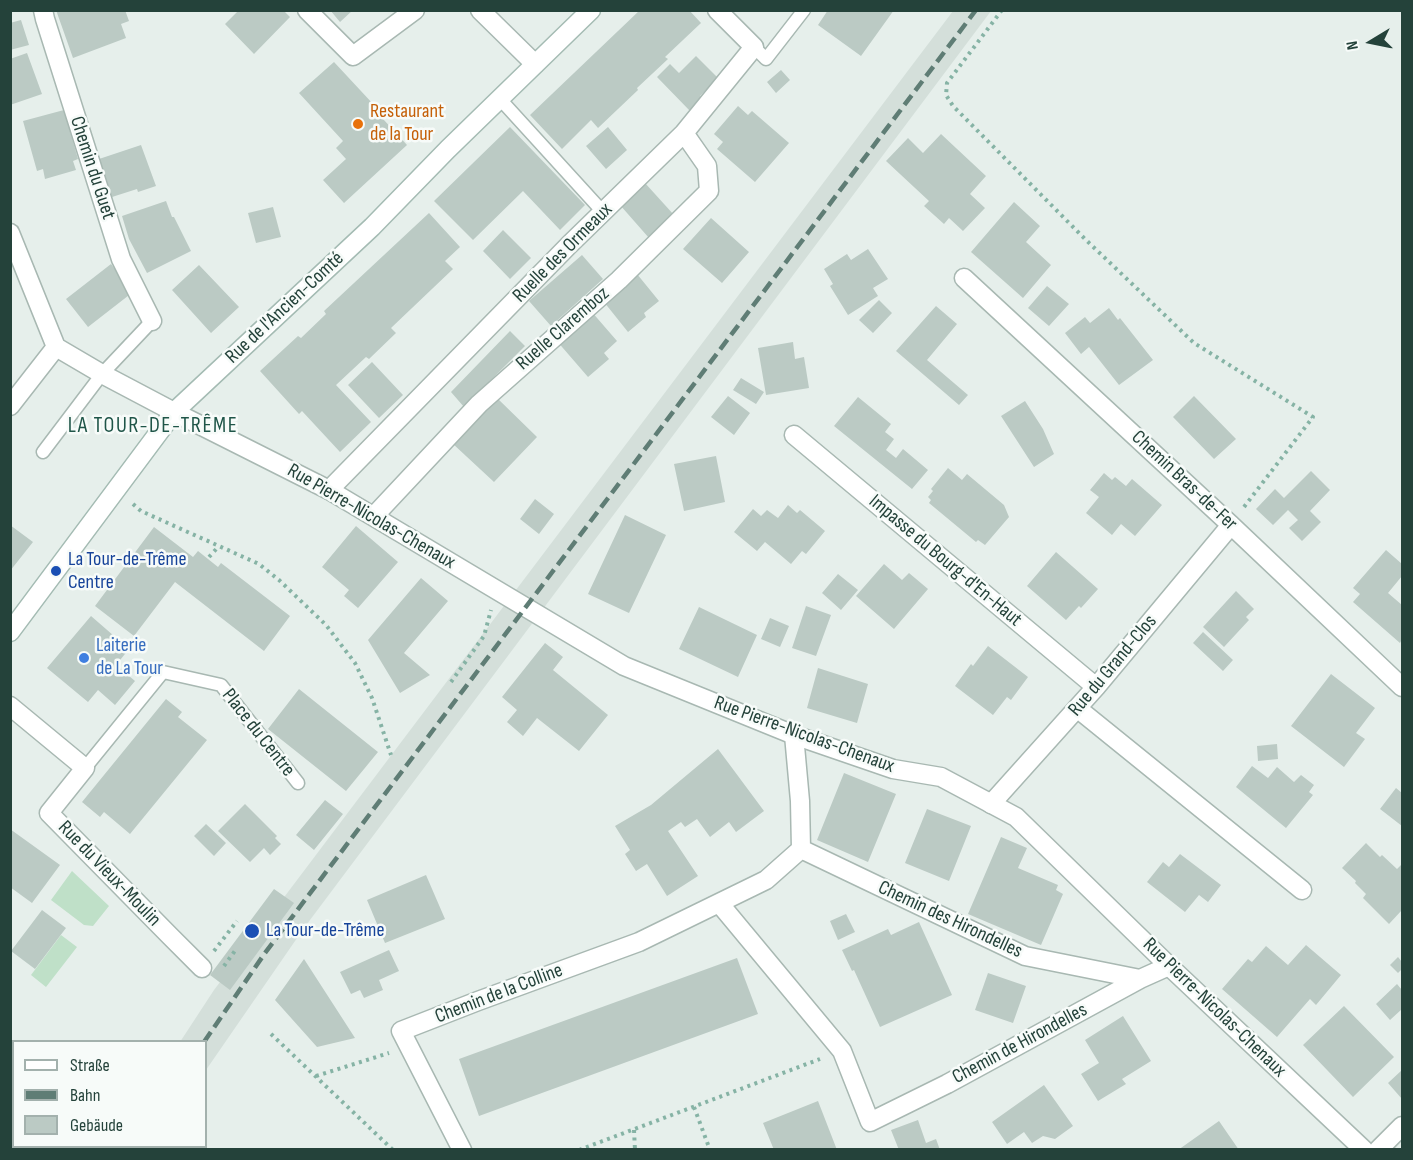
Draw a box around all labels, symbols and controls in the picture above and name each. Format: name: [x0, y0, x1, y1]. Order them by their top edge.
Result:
north arrow: [1341, 12, 1401, 72]
text: N: [1343, 39, 1363, 51]
place label: Restaurant de la Tour: [370, 100, 444, 147]
street label: Chemin du Guet: [64, 113, 120, 223]
marker: Restaurant de la Tour: [351, 117, 365, 131]
street label: Ruelle des Ormeaux: [508, 198, 618, 308]
street label: Rue de l'Ancien-Comté: [221, 247, 349, 369]
street label: Ruelle Claremboz: [512, 282, 614, 376]
district label: LA TOUR-DE-TRÊME: [68, 413, 238, 439]
street label: Chemin Bras-de-Fer: [1126, 426, 1242, 536]
street label: Rue Pierre-Nicolas-Chenaux: [283, 459, 459, 575]
street label: Impasse du Bourg-d'En-Haut: [864, 490, 1026, 632]
place label: La Tour-de-Trême Centre: [68, 548, 186, 595]
marker: La Tour-de-Trême Centre: [49, 564, 63, 578]
street label: Rue du Grand-Clos: [1064, 610, 1162, 722]
place label: Laiterie de La Tour: [96, 634, 163, 681]
marker: Laiterie de La Tour: [77, 651, 91, 665]
street label: Place du Centre: [216, 684, 300, 782]
street label: Rue Pierre-Nicolas-Chenaux: [711, 691, 897, 779]
street label: Rue du Vieux-Moulin: [53, 816, 165, 932]
street label: Chemin des Hirondelles: [874, 876, 1026, 964]
place label: La Tour-de-Trême: [266, 919, 384, 943]
marker: La Tour-de-Trême: [243, 922, 261, 940]
street label: Rue Pierre-Nicolas-Chenaux: [1137, 933, 1291, 1083]
street label: Chemin de la Colline: [432, 959, 566, 1029]
street label: Chemin de Hirondelles: [948, 998, 1092, 1090]
legend: [12, 1040, 207, 1148]
text: Straße: [70, 1055, 110, 1076]
text: Bahn: [70, 1085, 100, 1106]
text: Gebäude: [70, 1115, 123, 1136]

